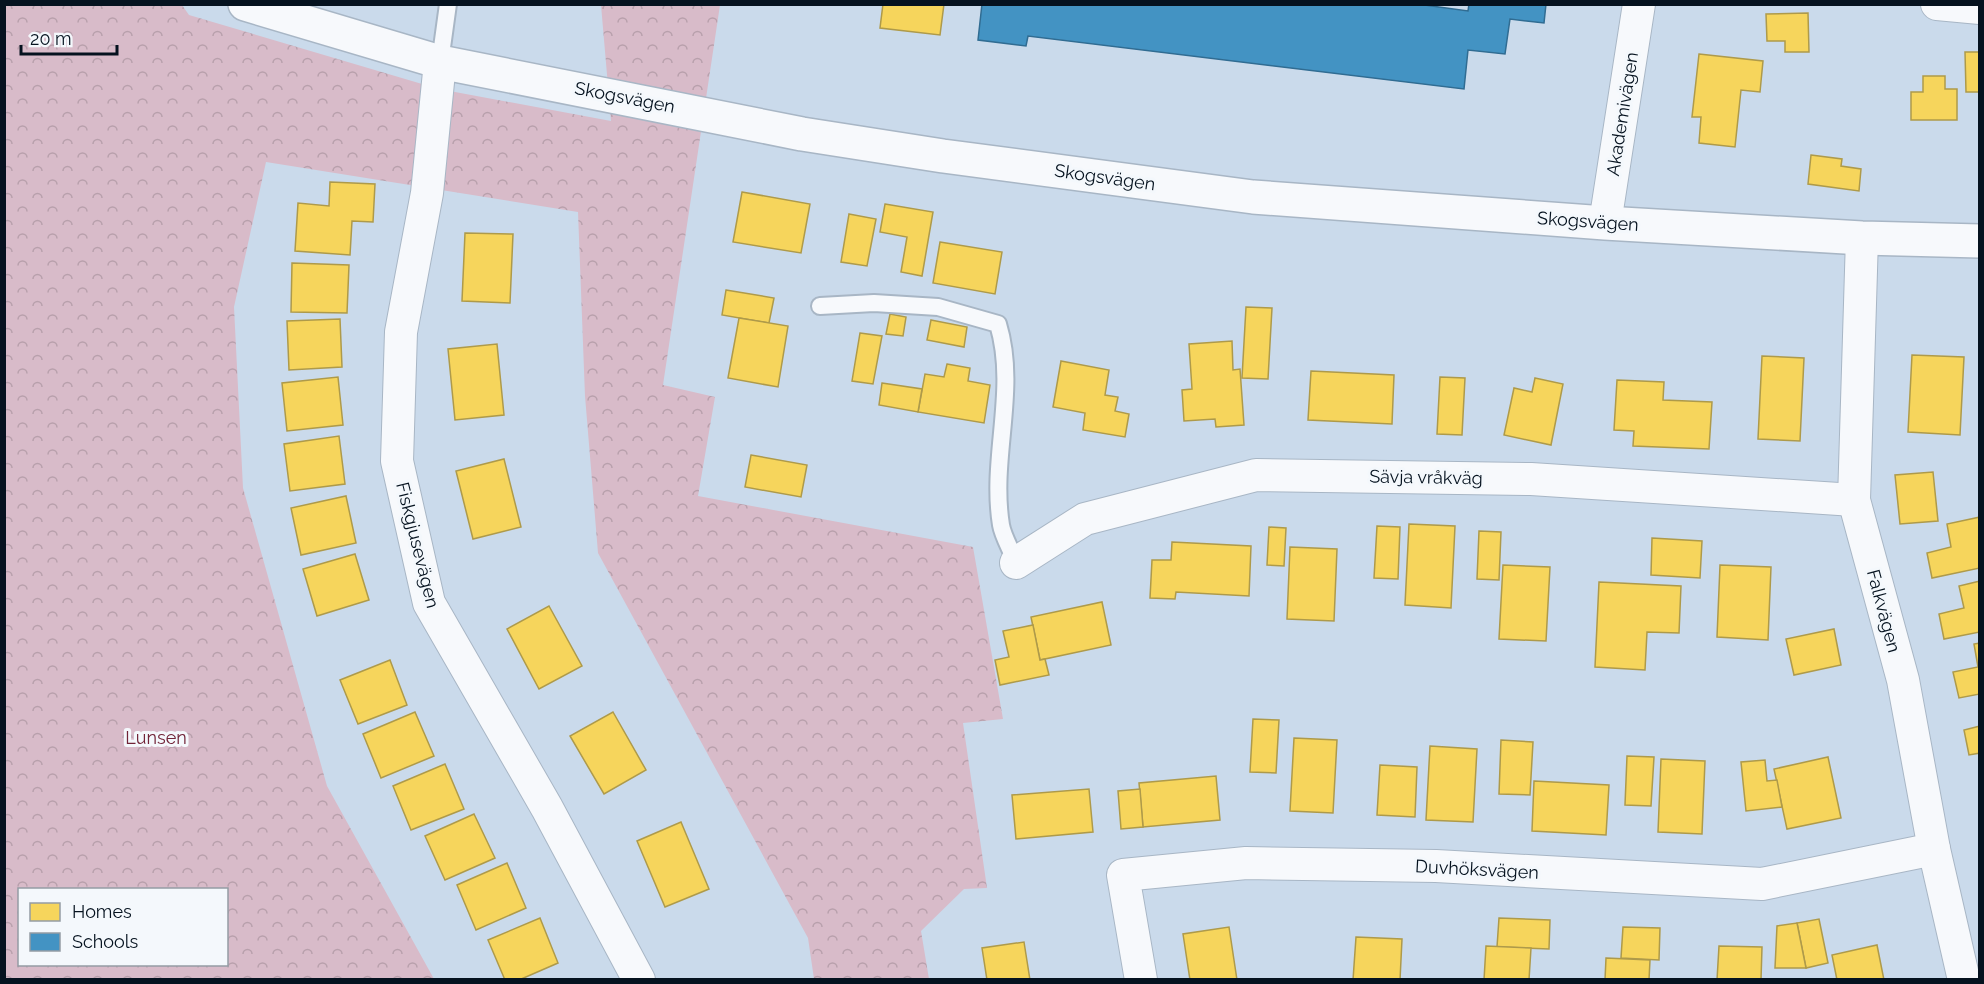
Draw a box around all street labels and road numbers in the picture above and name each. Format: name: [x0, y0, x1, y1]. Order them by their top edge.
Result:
street label: Akademivägen: [1602, 51, 1642, 177]
street label: Skogsvägen: [573, 77, 677, 117]
street label: Skogsvägen: [1053, 160, 1157, 194]
street label: Skogsvägen: [1537, 207, 1639, 235]
street label: Sävja vråkväg: [1369, 466, 1483, 488]
street label: Fiskgjusevägen: [392, 480, 444, 610]
street label: Falkvägen: [1863, 567, 1905, 655]
street label: Duvhöksvägen: [1415, 855, 1539, 883]

